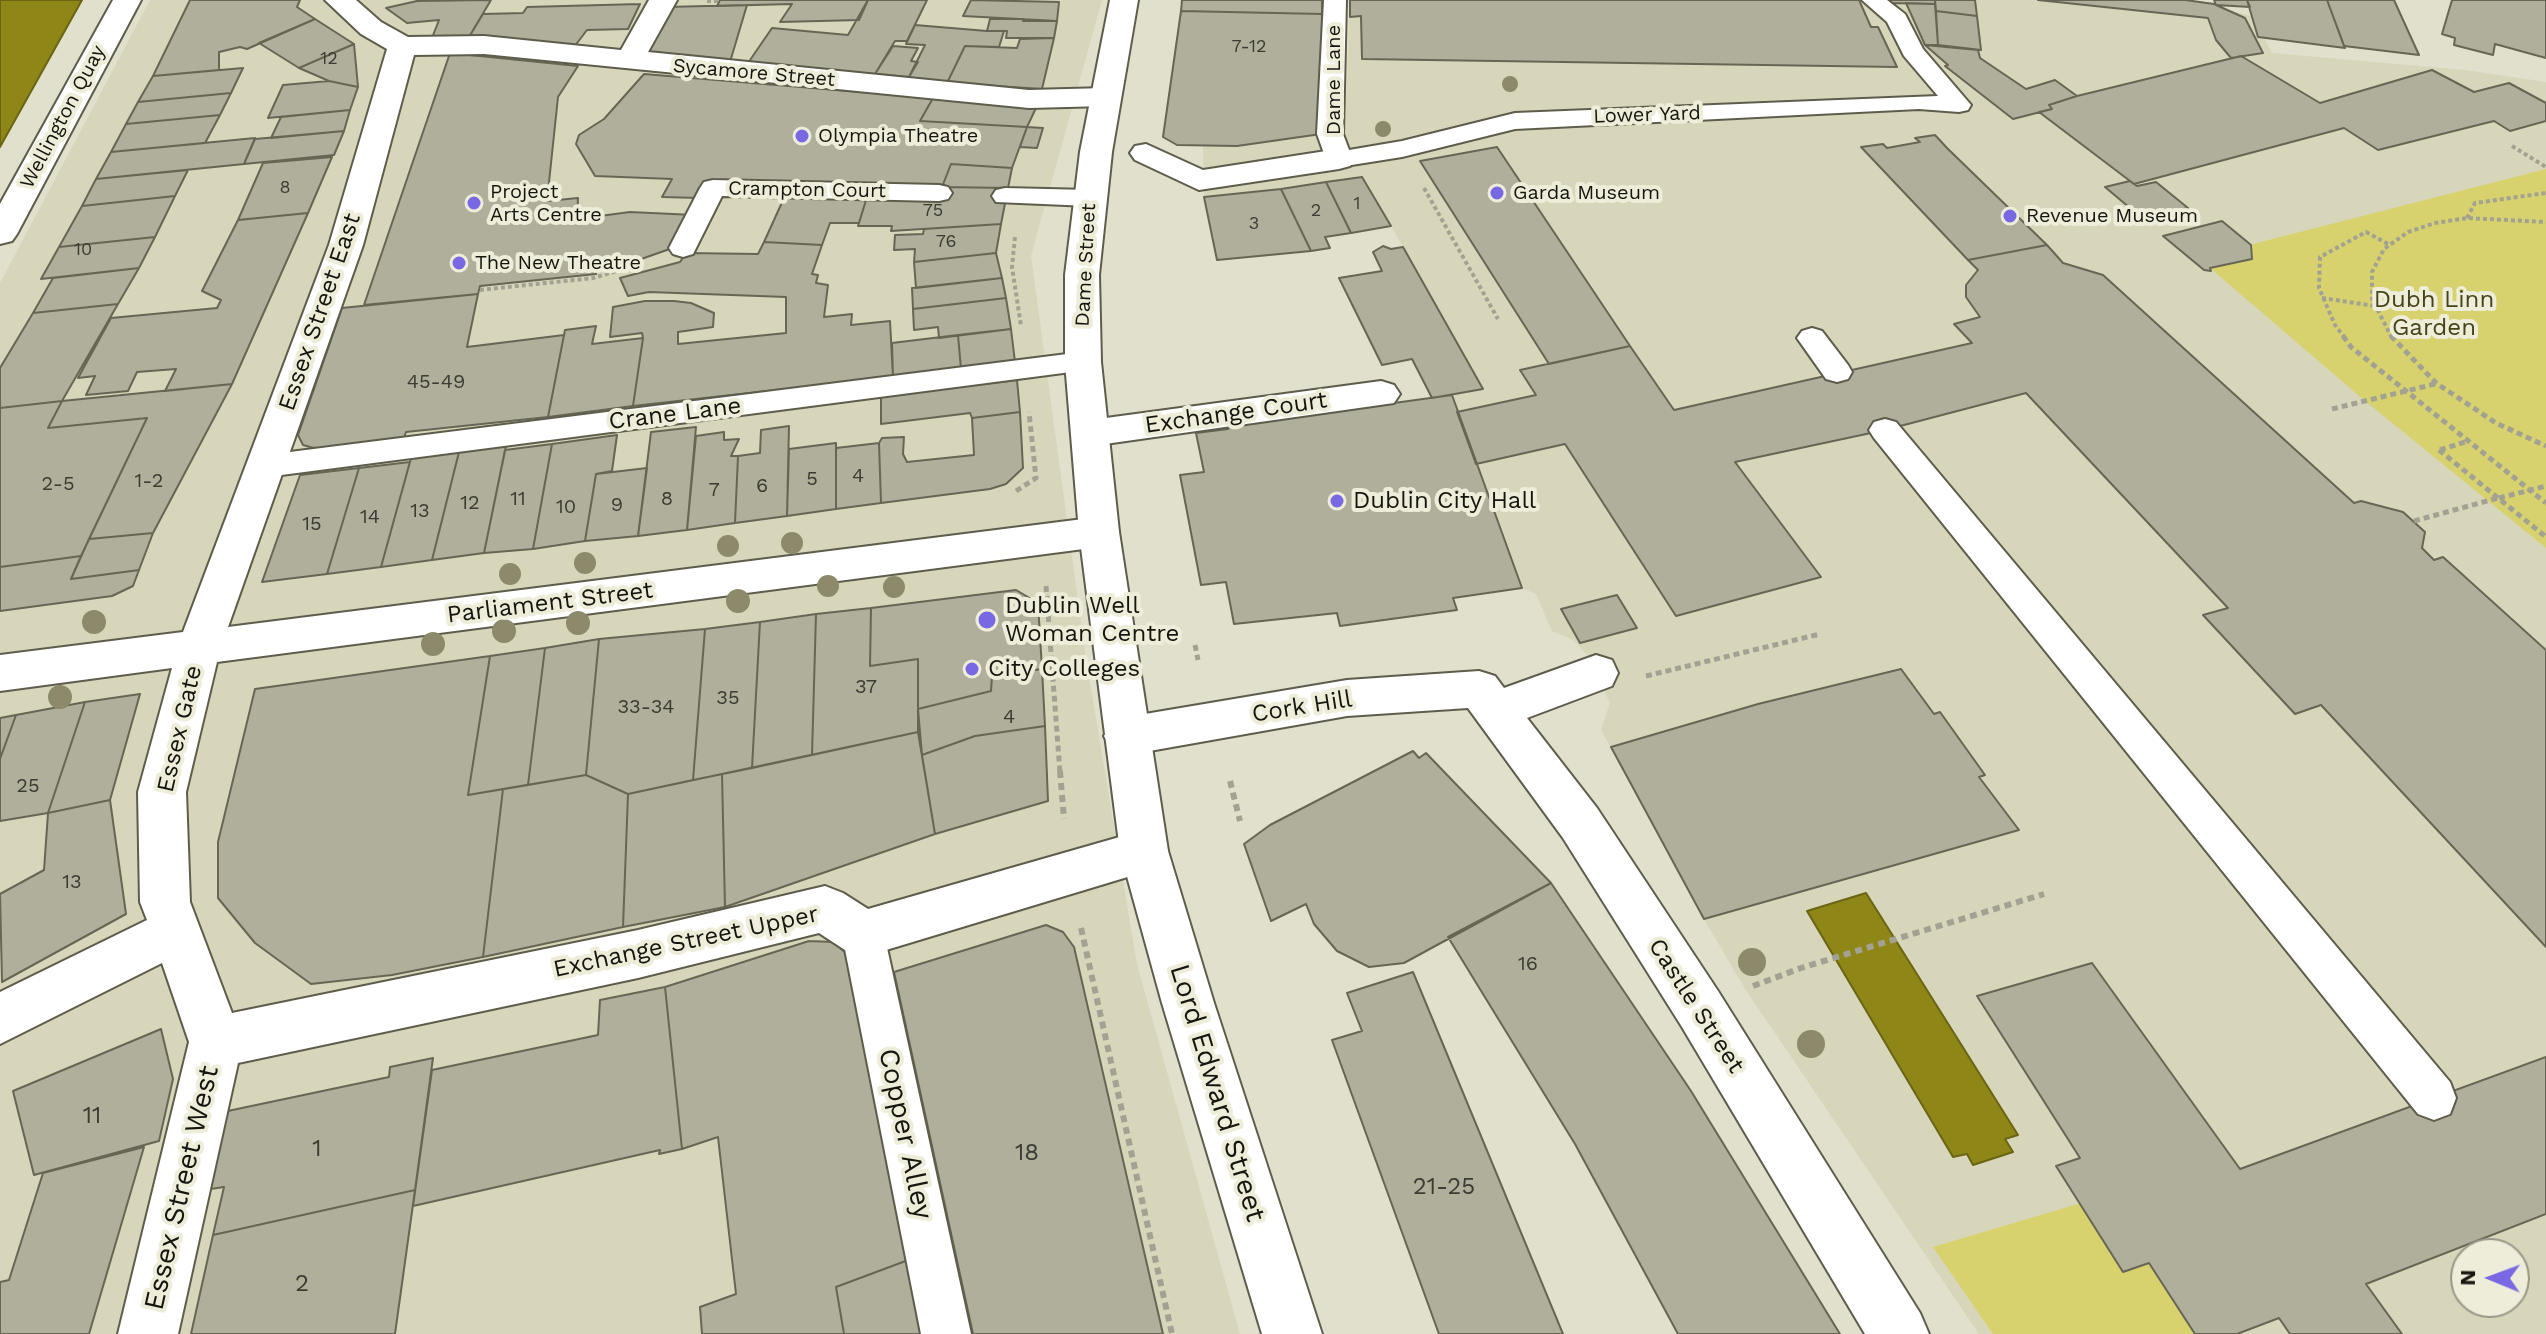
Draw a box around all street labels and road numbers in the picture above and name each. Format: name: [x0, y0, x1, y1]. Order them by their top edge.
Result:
street label: Dame Lane: [1322, 25, 1346, 135]
street label: Wellington Quay: [15, 41, 111, 193]
street label: Sycamore Street: [672, 54, 836, 92]
street label: Lower Yard: [1593, 101, 1701, 129]
street label: Crampton Court: [728, 177, 886, 203]
street label: Dame Street: [1071, 203, 1101, 327]
street label: Essex Street East: [273, 209, 367, 415]
street label: Exchange Court: [1143, 386, 1329, 440]
street label: Crane Lane: [607, 392, 743, 436]
street label: Parliament Street: [445, 576, 655, 630]
street label: Essex Gate: [151, 663, 209, 795]
street label: Cork Hill: [1250, 685, 1354, 729]
street label: Exchange Street Upper: [551, 900, 821, 984]
street label: Castle Street: [1642, 933, 1750, 1079]
street label: Lord Edward Street: [1162, 960, 1272, 1226]
street label: Copper Alley: [871, 1046, 939, 1222]
street label: Essex Street West: [138, 1062, 226, 1314]

